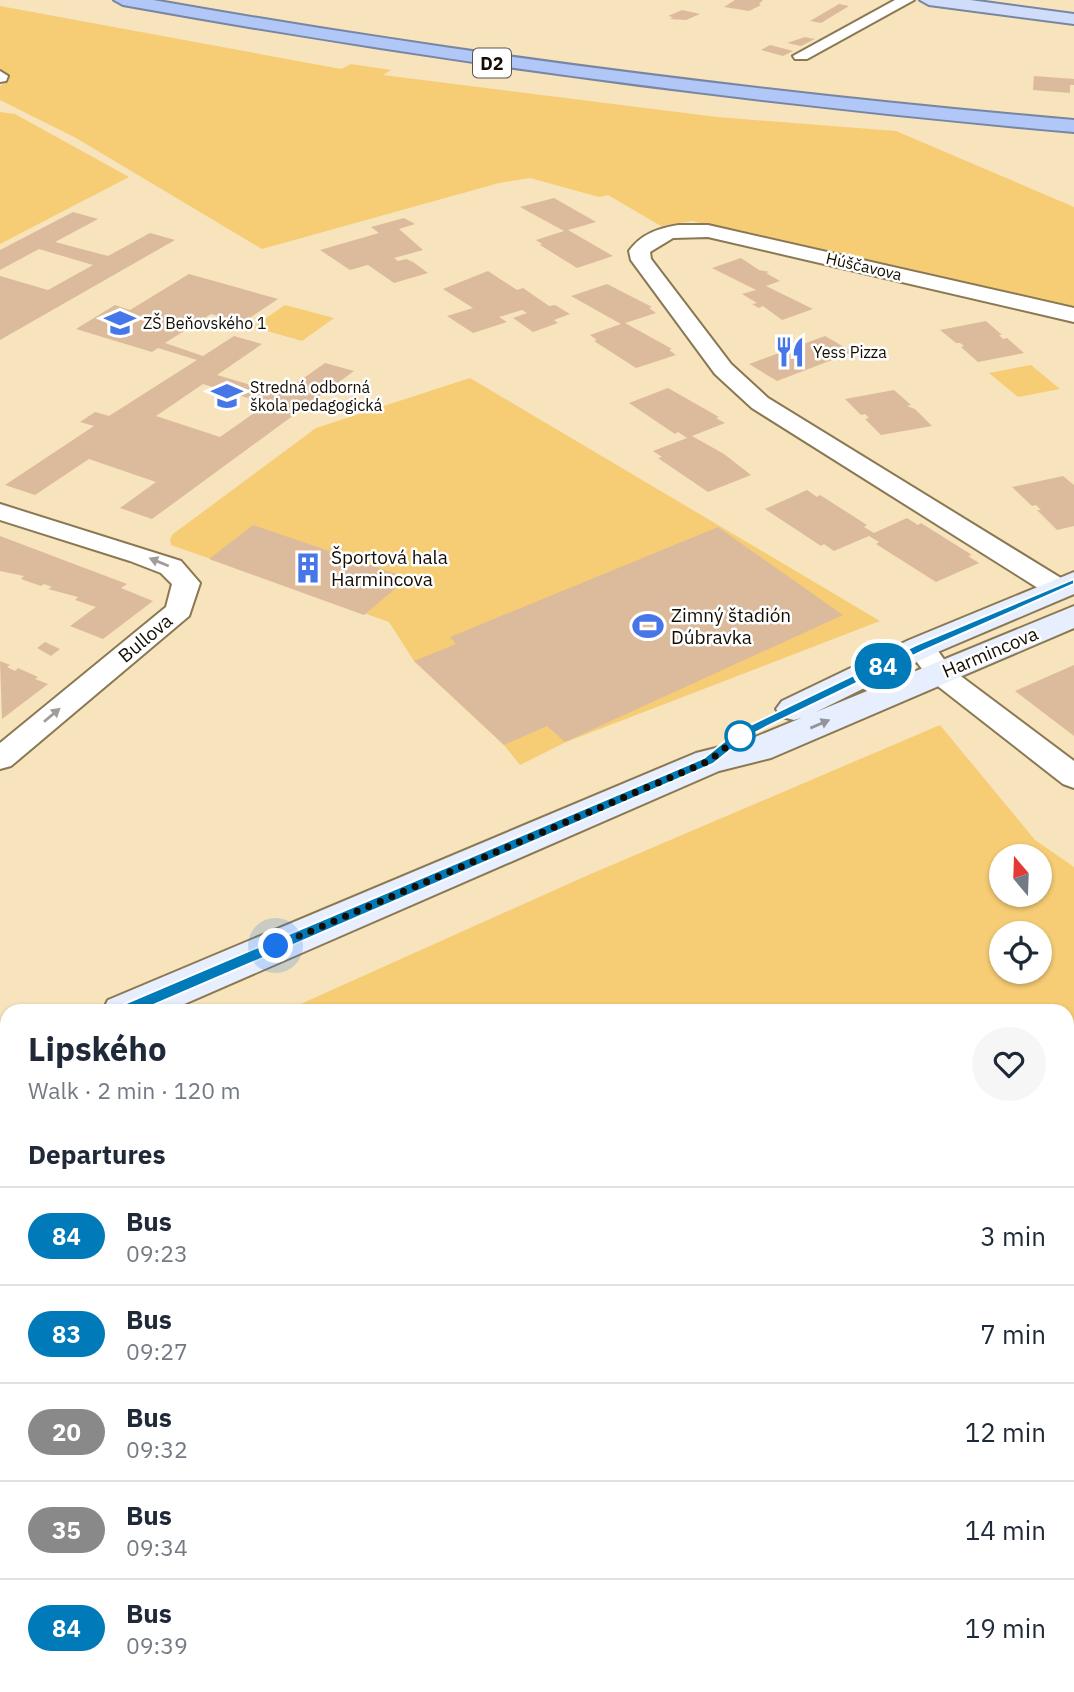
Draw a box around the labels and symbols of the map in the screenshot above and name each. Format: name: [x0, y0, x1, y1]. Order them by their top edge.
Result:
road number: D2: [473, 48, 511, 78]
street label: Húščavova: [824, 248, 904, 285]
school or university icon: ZŠ Beňovského 1: [103, 306, 137, 340]
place label: ZŠ Beňovského 1: [143, 312, 267, 333]
restaurant icon: Yess Pizza: [773, 335, 807, 369]
place label: Yess Pizza: [813, 342, 887, 362]
place label: Stredná odborná škola pedagogická: [250, 377, 383, 415]
school or university icon: Stredná odborná škola pedagogická: [210, 379, 244, 413]
place label: Športová hala Harmincova: [331, 545, 448, 591]
building icon: Športová hala Harmincova: [291, 551, 325, 585]
one-way arrow: [148, 557, 169, 568]
place label: Zimný štadión Dúbravka: [671, 603, 791, 649]
street label: Bullova: [113, 608, 177, 668]
sports icon: Zimný štadión Dúbravka: [631, 609, 665, 643]
street label: Harmincova: [938, 621, 1042, 683]
line badge: 84: [852, 643, 914, 689]
one-way arrow: [44, 708, 61, 723]
one-way arrow: [809, 719, 830, 730]
unlabelled marker: [725, 721, 755, 751]
north arrow: [989, 844, 1052, 906]
your location: [258, 928, 293, 963]

